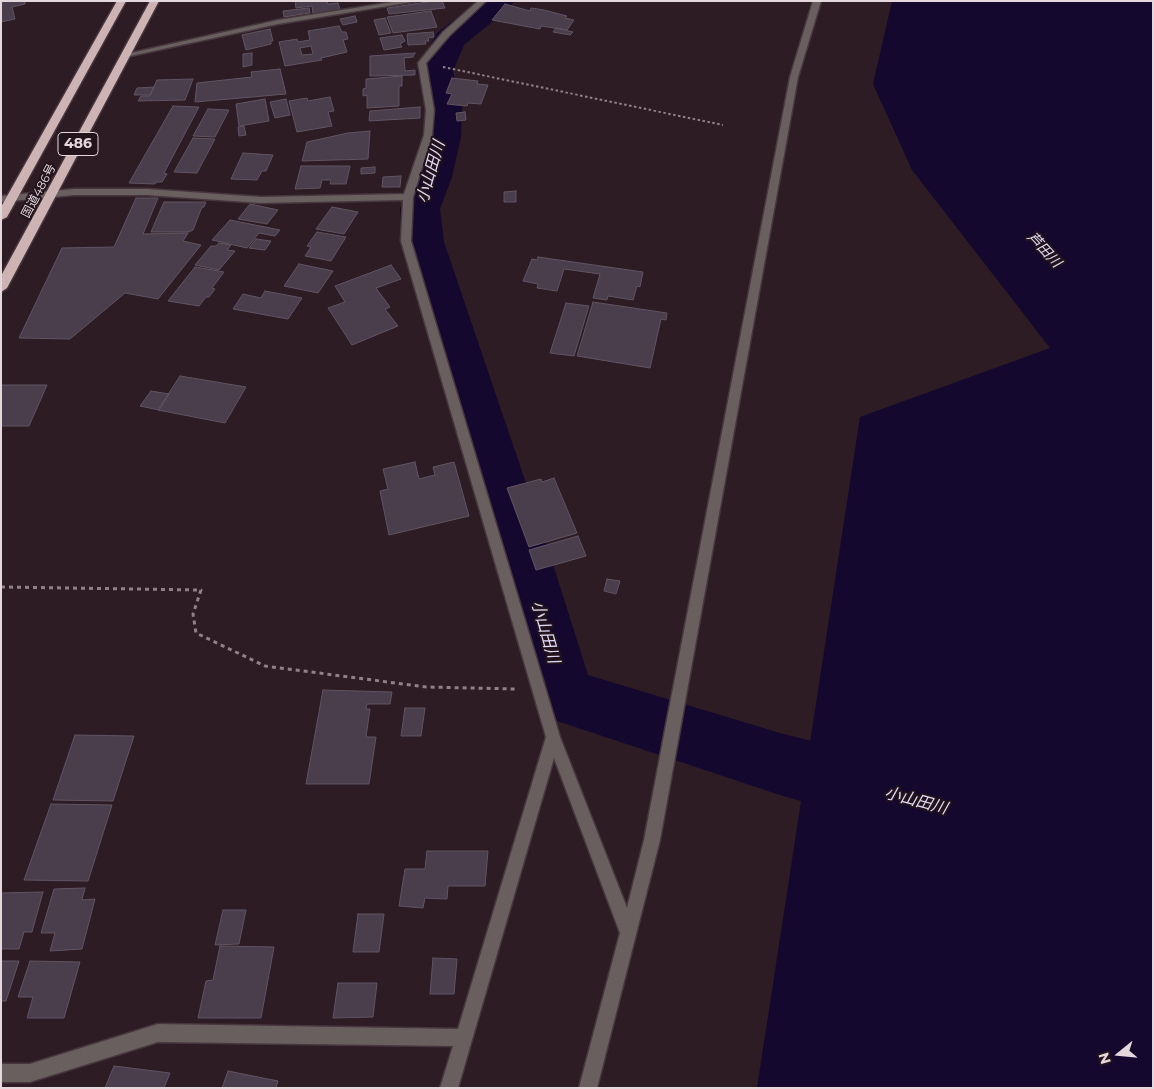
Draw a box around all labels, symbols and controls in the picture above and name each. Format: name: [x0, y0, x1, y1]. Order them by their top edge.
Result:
road number: 486: [58, 132, 98, 156]
water label: 小山田川: [413, 139, 449, 205]
street label: 国道486号: [19, 162, 59, 220]
water label: 芦田川: [1024, 229, 1064, 271]
water label: 小山田川: [527, 599, 563, 665]
water label: 小山田川: [883, 783, 949, 819]
north arrow: [1094, 1029, 1144, 1079]
text: N: [1094, 1050, 1115, 1066]

